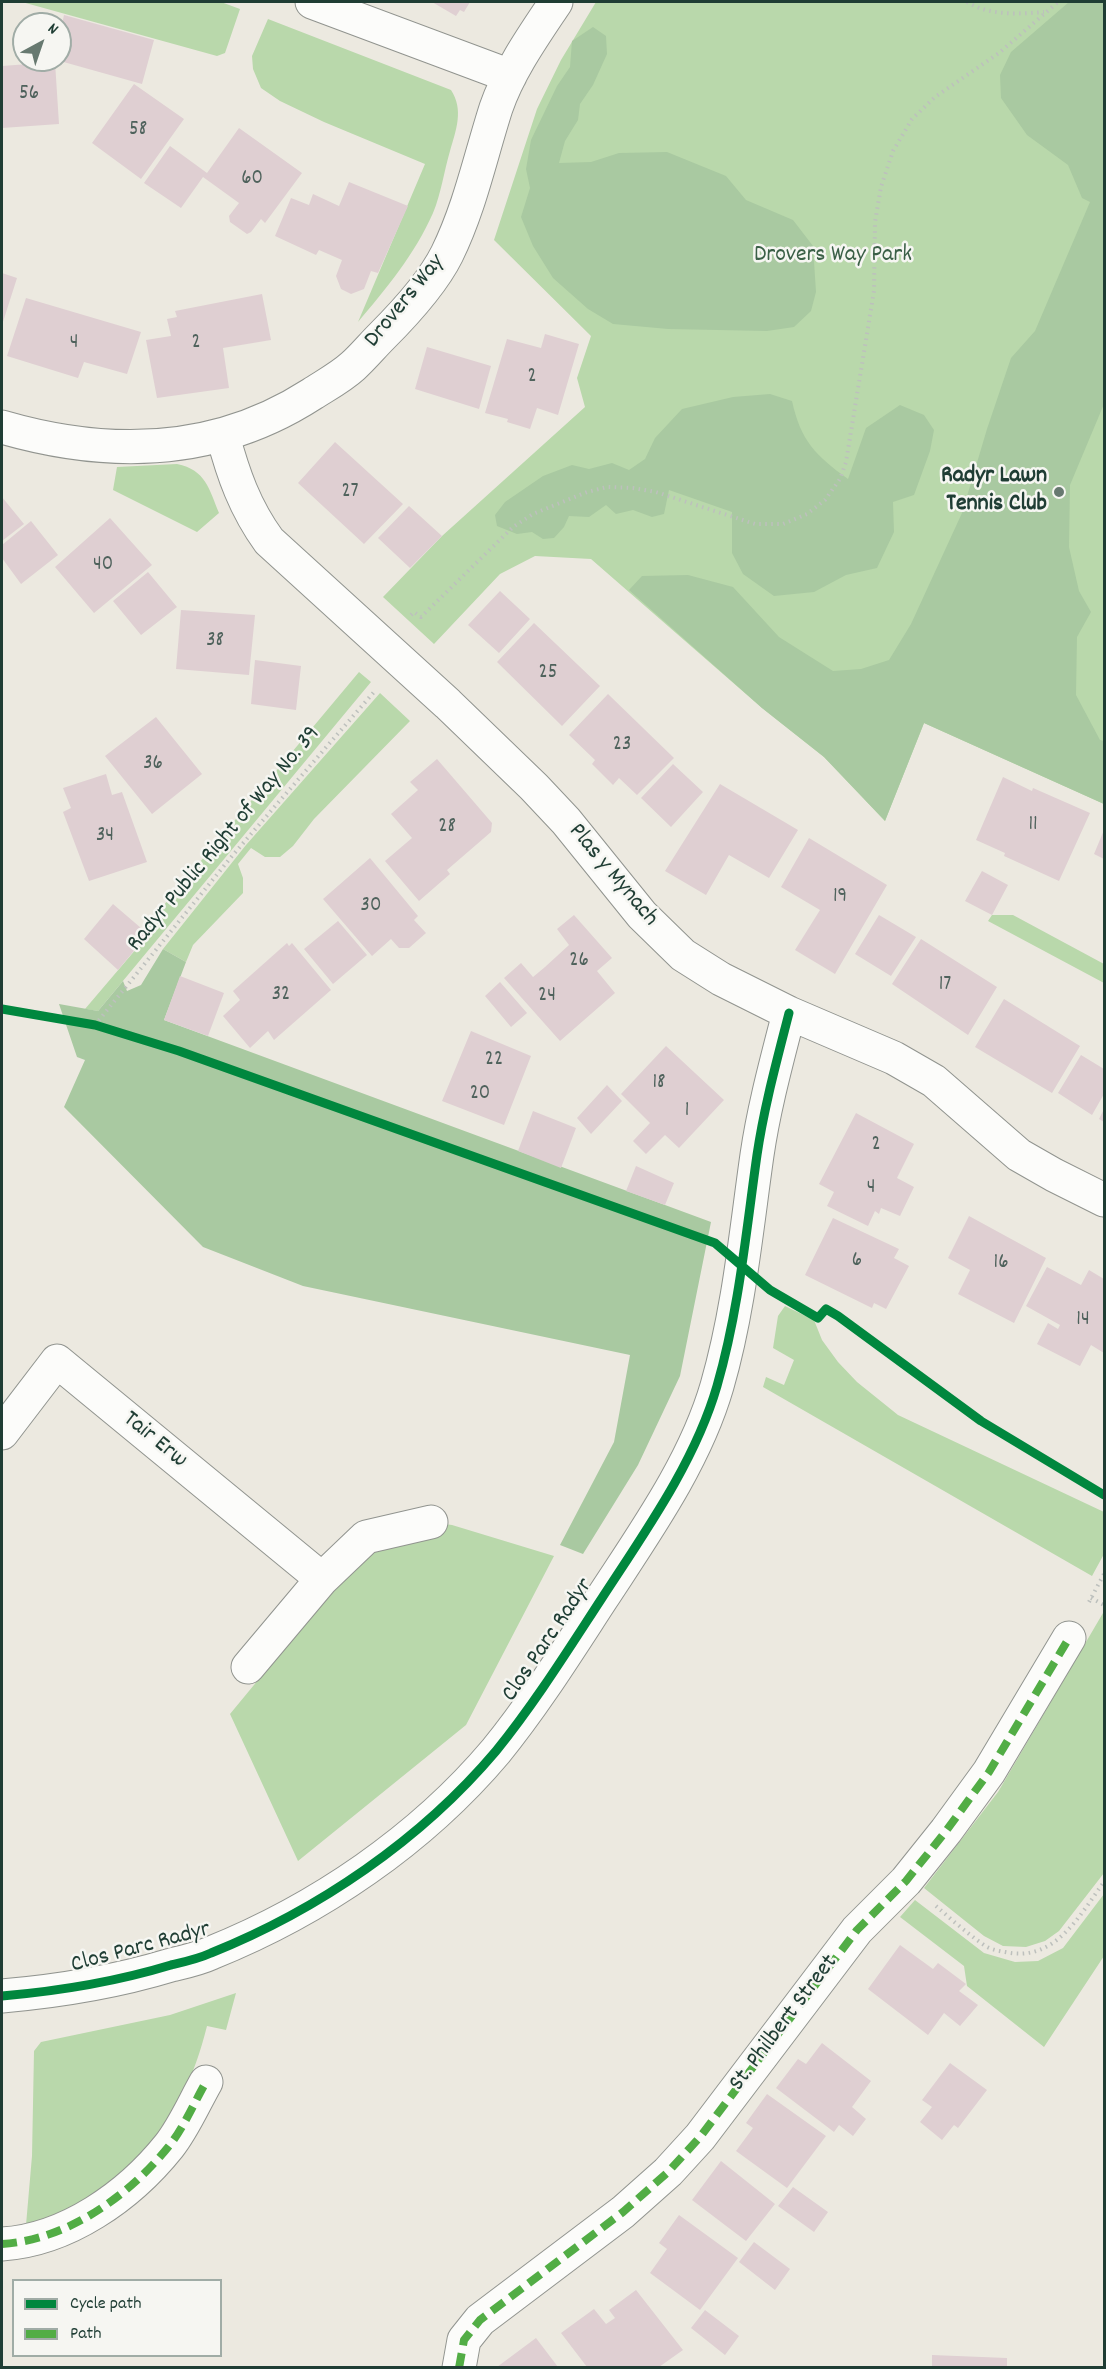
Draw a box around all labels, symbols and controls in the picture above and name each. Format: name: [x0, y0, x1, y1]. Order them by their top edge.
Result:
north arrow: [12, 12, 72, 72]
text: N: [42, 18, 63, 41]
house number: 56: [19, 82, 39, 108]
house number: 58: [129, 118, 147, 144]
house number: 60: [241, 167, 263, 193]
park label: Drovers Way Park: [754, 243, 912, 271]
street label: Drovers Way: [360, 249, 452, 355]
house number: 4: [70, 331, 78, 357]
house number: 2: [191, 331, 201, 357]
house number: 2: [527, 365, 537, 391]
place label: Radyr Lawn Tennis Club: [941, 464, 1047, 520]
house number: 27: [341, 480, 359, 506]
marker: Radyr Lawn Tennis Club: [1052, 485, 1066, 499]
house number: 40: [93, 553, 113, 579]
house number: 38: [206, 629, 224, 655]
house number: 25: [539, 661, 557, 687]
street label: Radyr Public Right of Way No. 39: [122, 721, 328, 959]
house number: 23: [613, 733, 631, 759]
house number: 36: [143, 752, 163, 778]
house number: 11: [1028, 813, 1038, 839]
house number: 28: [438, 815, 456, 841]
street label: Plas y Mynach: [561, 819, 663, 933]
house number: 34: [96, 824, 114, 850]
house number: 19: [833, 885, 847, 911]
house number: 30: [361, 894, 381, 920]
house number: 26: [569, 949, 589, 975]
house number: 17: [939, 973, 951, 999]
house number: 32: [272, 983, 290, 1009]
house number: 24: [538, 984, 556, 1010]
house number: 22: [485, 1048, 503, 1074]
house number: 18: [652, 1071, 666, 1097]
house number: 20: [470, 1082, 490, 1108]
house number: 1: [685, 1099, 689, 1125]
house number: 2: [871, 1133, 881, 1159]
house number: 4: [867, 1176, 875, 1202]
house number: 6: [852, 1249, 862, 1275]
house number: 16: [994, 1251, 1008, 1277]
house number: 14: [1076, 1308, 1090, 1334]
street label: Tair Erw: [116, 1406, 192, 1476]
street label: Clos Parc Radyr: [497, 1574, 601, 1708]
street label: Clos Parc Radyr: [68, 1917, 214, 1981]
street label: St. Philbert Street: [724, 1950, 846, 2098]
legend: [12, 2279, 222, 2357]
text: Cycle path: [70, 2292, 141, 2317]
text: Path: [70, 2322, 102, 2347]

